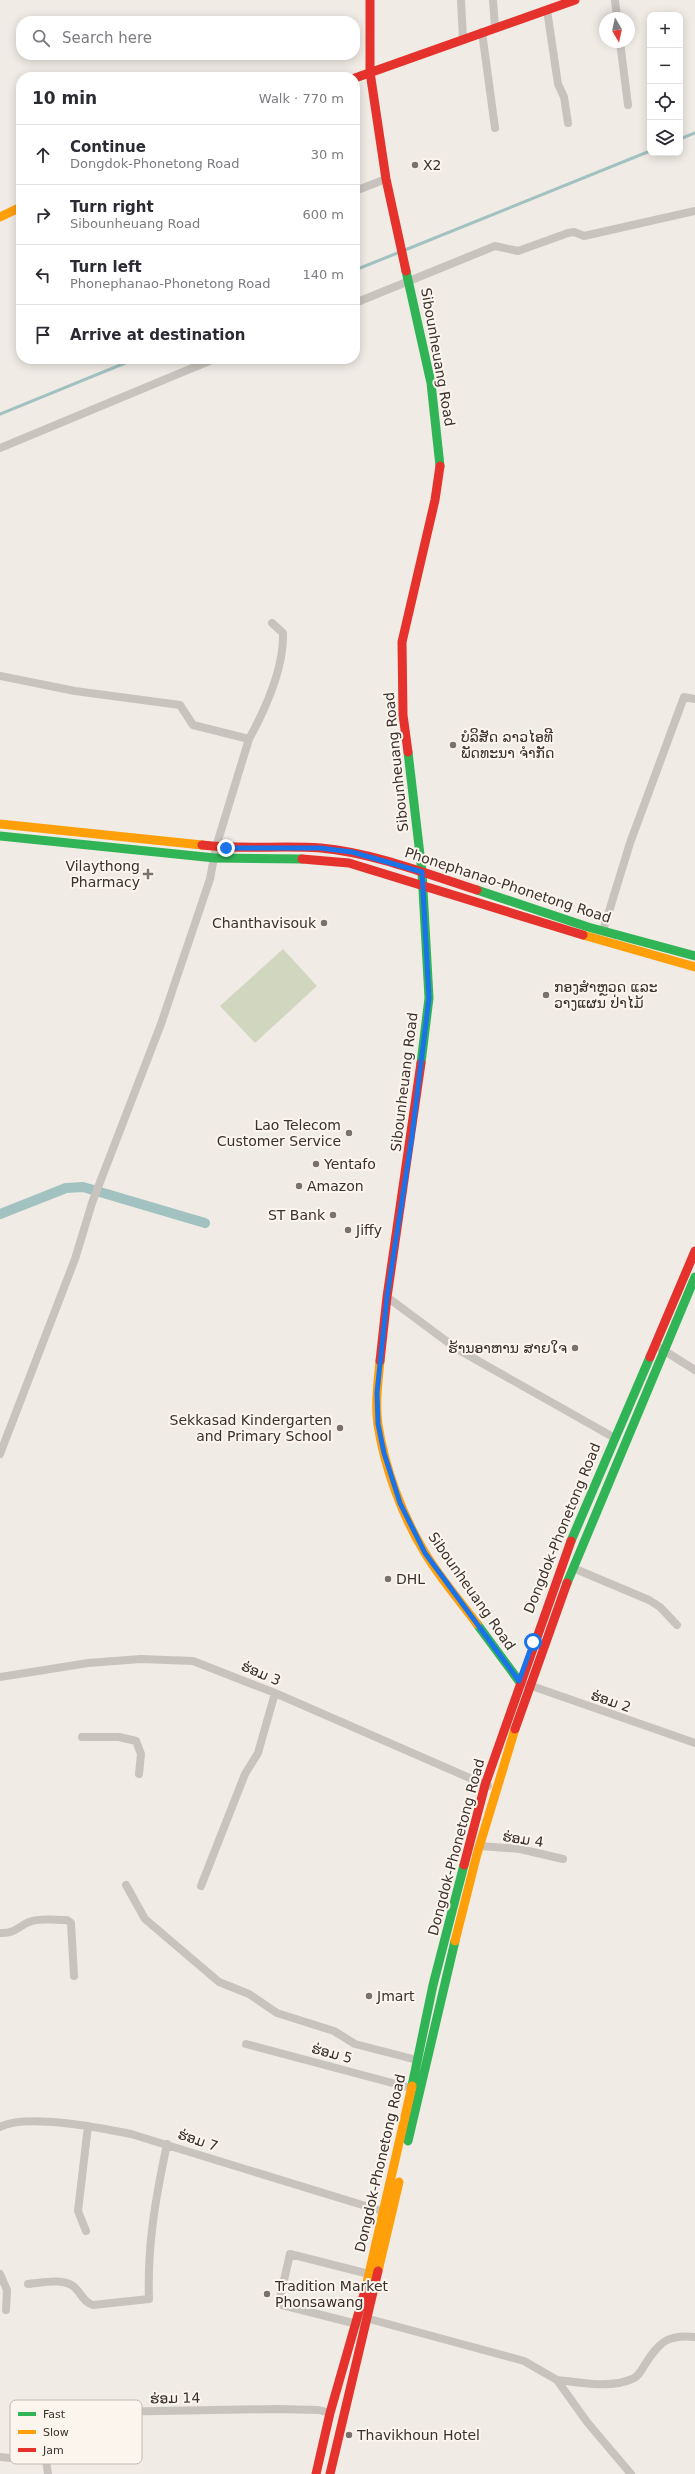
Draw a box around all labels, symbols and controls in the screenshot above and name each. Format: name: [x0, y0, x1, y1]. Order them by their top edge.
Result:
north arrow: [599, 12, 635, 48]
map controls: [647, 12, 683, 156]
button: +: [647, 12, 683, 48]
search box: [16, 16, 360, 60]
icon: search: [30, 27, 52, 49]
text: Search here: [62, 29, 152, 47]
button: −: [647, 48, 683, 84]
button: locate: [647, 84, 683, 120]
text: 10 min: [32, 88, 97, 108]
text: Walk · 770 m: [259, 91, 344, 106]
button: layers: [647, 120, 683, 156]
text: Continue: [70, 138, 146, 156]
icon: ahead: [32, 144, 54, 166]
text: 30 m: [311, 147, 344, 162]
text: Dongdok-Phonetong Road: [70, 156, 239, 171]
place label: X2: [423, 157, 442, 173]
marker: X2: [410, 160, 420, 170]
text: Turn right: [70, 198, 154, 216]
icon: right: [32, 204, 54, 226]
text: 600 m: [302, 207, 344, 222]
text: Sibounheuang Road: [70, 216, 200, 231]
text: Turn left: [70, 258, 142, 276]
icon: left: [32, 264, 54, 286]
text: 140 m: [302, 267, 344, 282]
text: Phonephanao-Phonetong Road: [70, 276, 270, 291]
street label: Sibounheuang Road: [418, 287, 458, 427]
icon: arrive: [32, 324, 54, 346]
text: Arrive at destination: [70, 326, 245, 344]
street label: Sibounheuang Road: [381, 691, 411, 833]
place label: ບໍລິສັດ ລາວໄອທີ ພັດທະນາ ຈຳກັດ: [461, 728, 554, 761]
marker: ບໍລິສັດ ລາວໄອທີ ພັດທະນາ ຈຳກັດ: [448, 740, 458, 750]
route end: [217, 839, 235, 857]
street label: Phonephanao-Phonetong Road: [403, 844, 613, 926]
place label: Vilaythong Pharmacy: [65, 858, 140, 890]
marker: Vilaythong Pharmacy: [143, 869, 153, 879]
place label: Chanthavisouk: [212, 915, 317, 931]
marker: Chanthavisouk: [319, 918, 329, 928]
place label: ກອງສໍາຫຼວດ ແລະ ວາງແຜນ ປ່າໄມ້: [554, 979, 658, 1011]
marker: ກອງສໍາຫຼວດ ແລະ ວາງແຜນ ປ່າໄມ້: [541, 990, 551, 1000]
street label: Sibounheuang Road: [388, 1011, 420, 1153]
place label: Lao Telecom Customer Service: [217, 1117, 341, 1149]
marker: Lao Telecom Customer Service: [344, 1128, 354, 1138]
place label: Yentafo: [323, 1156, 376, 1172]
marker: Yentafo: [311, 1159, 321, 1169]
place label: Amazon: [307, 1178, 364, 1194]
marker: Amazon: [294, 1181, 304, 1191]
place label: ST Bank: [268, 1207, 326, 1223]
marker: ST Bank: [328, 1210, 338, 1220]
place label: Jiffy: [355, 1222, 382, 1238]
marker: Jiffy: [343, 1225, 353, 1235]
place label: ຮ້ານອາຫານ ສາຍໃຈ: [448, 1340, 567, 1356]
marker: ຮ້ານອາຫານ ສາຍໃຈ: [570, 1343, 580, 1353]
place label: Sekkasad Kindergarten and Primary School: [170, 1412, 332, 1444]
marker: Sekkasad Kindergarten and Primary School: [335, 1423, 345, 1433]
street label: Dongdok-Phonetong Road: [520, 1440, 604, 1616]
street label: Sibounheuang Road: [425, 1529, 519, 1653]
place label: DHL: [396, 1571, 425, 1587]
marker: DHL: [383, 1574, 393, 1584]
route start: [524, 1633, 542, 1651]
street label: ຮ່ອມ 3: [239, 1658, 283, 1688]
street label: ຮ່ອມ 2: [589, 1687, 633, 1715]
street label: Dongdok-Phonetong Road: [425, 1757, 487, 1937]
street label: ຮ່ອມ 4: [501, 1828, 545, 1850]
place label: Jmart: [376, 1988, 415, 2004]
marker: Jmart: [364, 1991, 374, 2001]
street label: ຮ່ອມ 5: [310, 2040, 354, 2066]
street label: Dongdok-Phonetong Road: [352, 2072, 408, 2254]
street label: ຮ່ອມ 7: [176, 2126, 220, 2154]
place label: Tradition Market Phonsawang: [274, 2278, 389, 2310]
marker: Tradition Market Phonsawang: [262, 2289, 272, 2299]
street label: ຮ່ອມ 14: [150, 2390, 200, 2406]
legend: [10, 2400, 142, 2464]
text: Fast: [43, 2408, 66, 2421]
text: Slow: [43, 2426, 69, 2439]
place label: Thavikhoun Hotel: [356, 2427, 480, 2443]
marker: Thavikhoun Hotel: [344, 2430, 354, 2440]
text: Jam: [42, 2444, 64, 2457]

